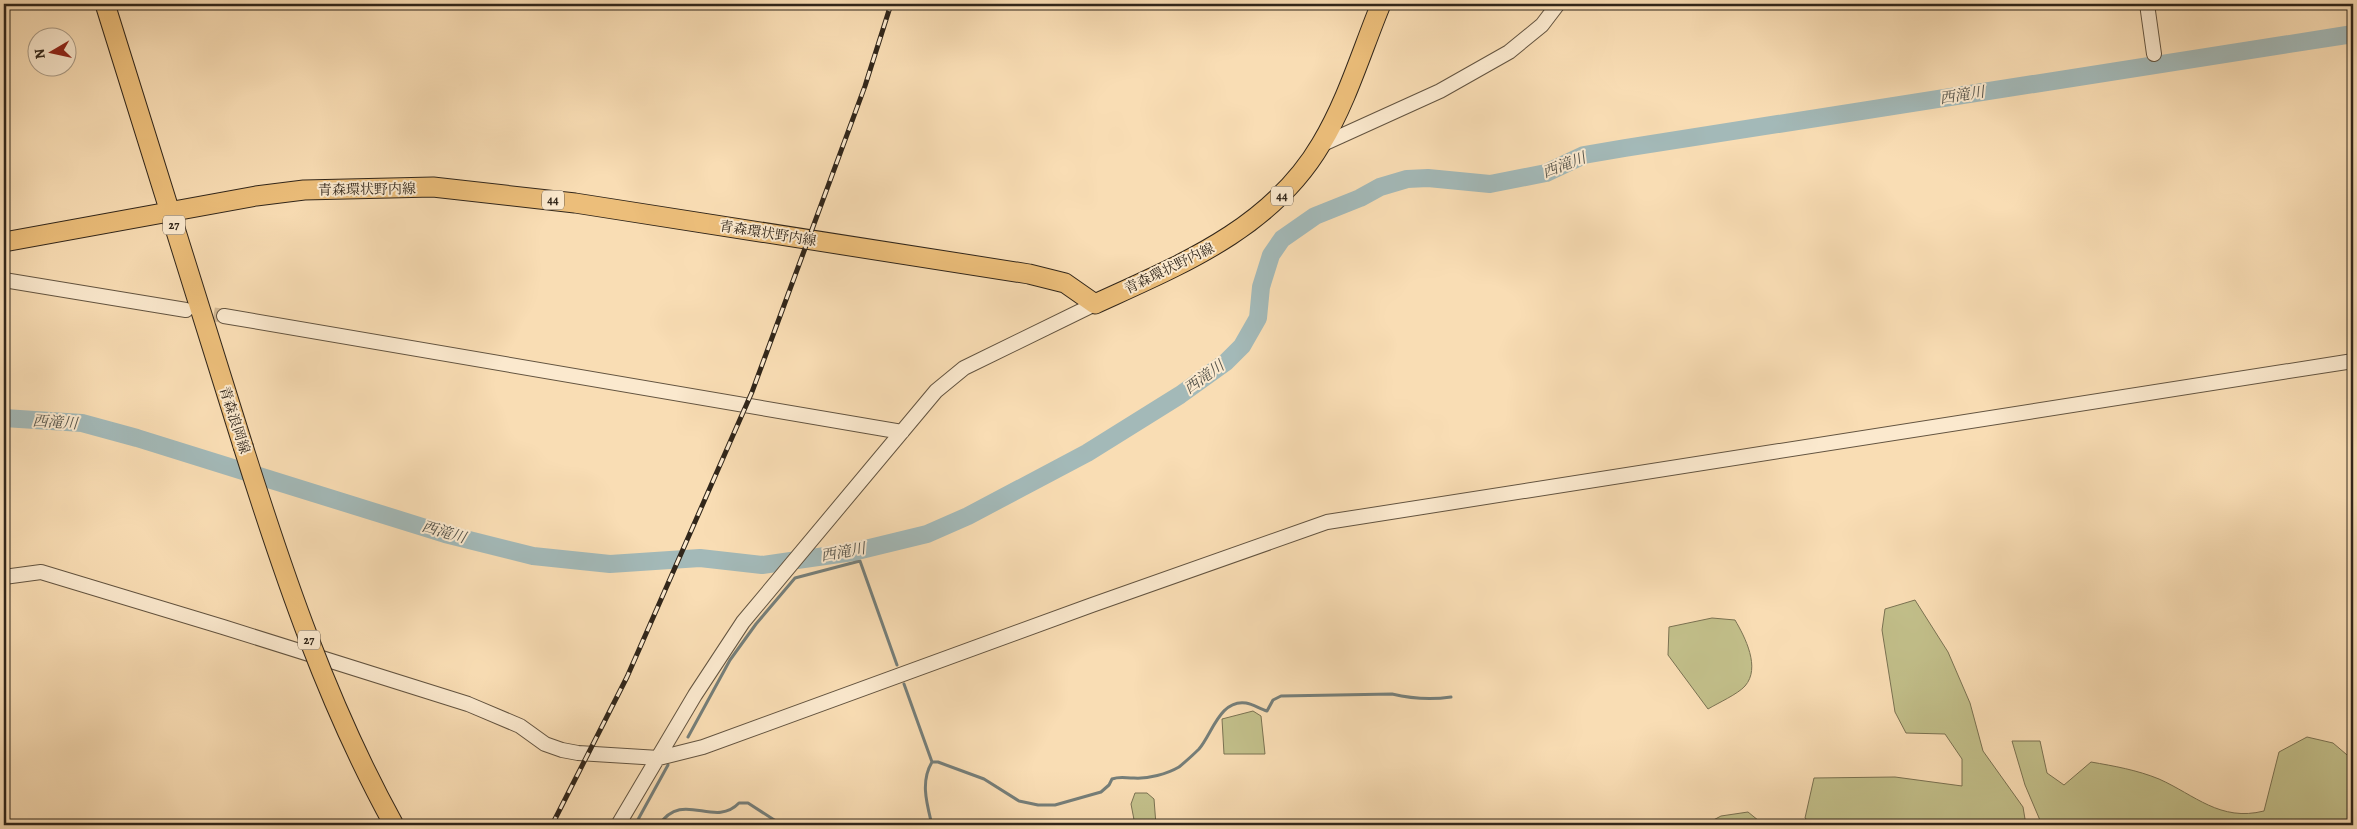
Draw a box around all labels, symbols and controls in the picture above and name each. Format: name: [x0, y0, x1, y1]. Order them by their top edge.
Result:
north arrow: [28, 28, 78, 78]
text: N: [29, 47, 50, 60]
water label: 西滝川: [1938, 81, 1988, 108]
water label: 西滝川: [1539, 147, 1590, 182]
street label: 青森環状野内線: [318, 179, 416, 200]
road number: 44: [1271, 187, 1293, 206]
road number: 44: [542, 190, 564, 210]
road number: 27: [163, 216, 185, 234]
street label: 青森環状野内線: [718, 216, 818, 251]
street label: 青森環状野内線: [1121, 238, 1217, 298]
water label: 西滝川: [1180, 355, 1230, 398]
street label: 青森浪岡線: [215, 384, 254, 456]
water label: 西滝川: [32, 410, 80, 434]
water label: 西滝川: [420, 516, 470, 548]
water label: 西滝川: [819, 538, 869, 566]
road number: 27: [298, 630, 320, 650]

